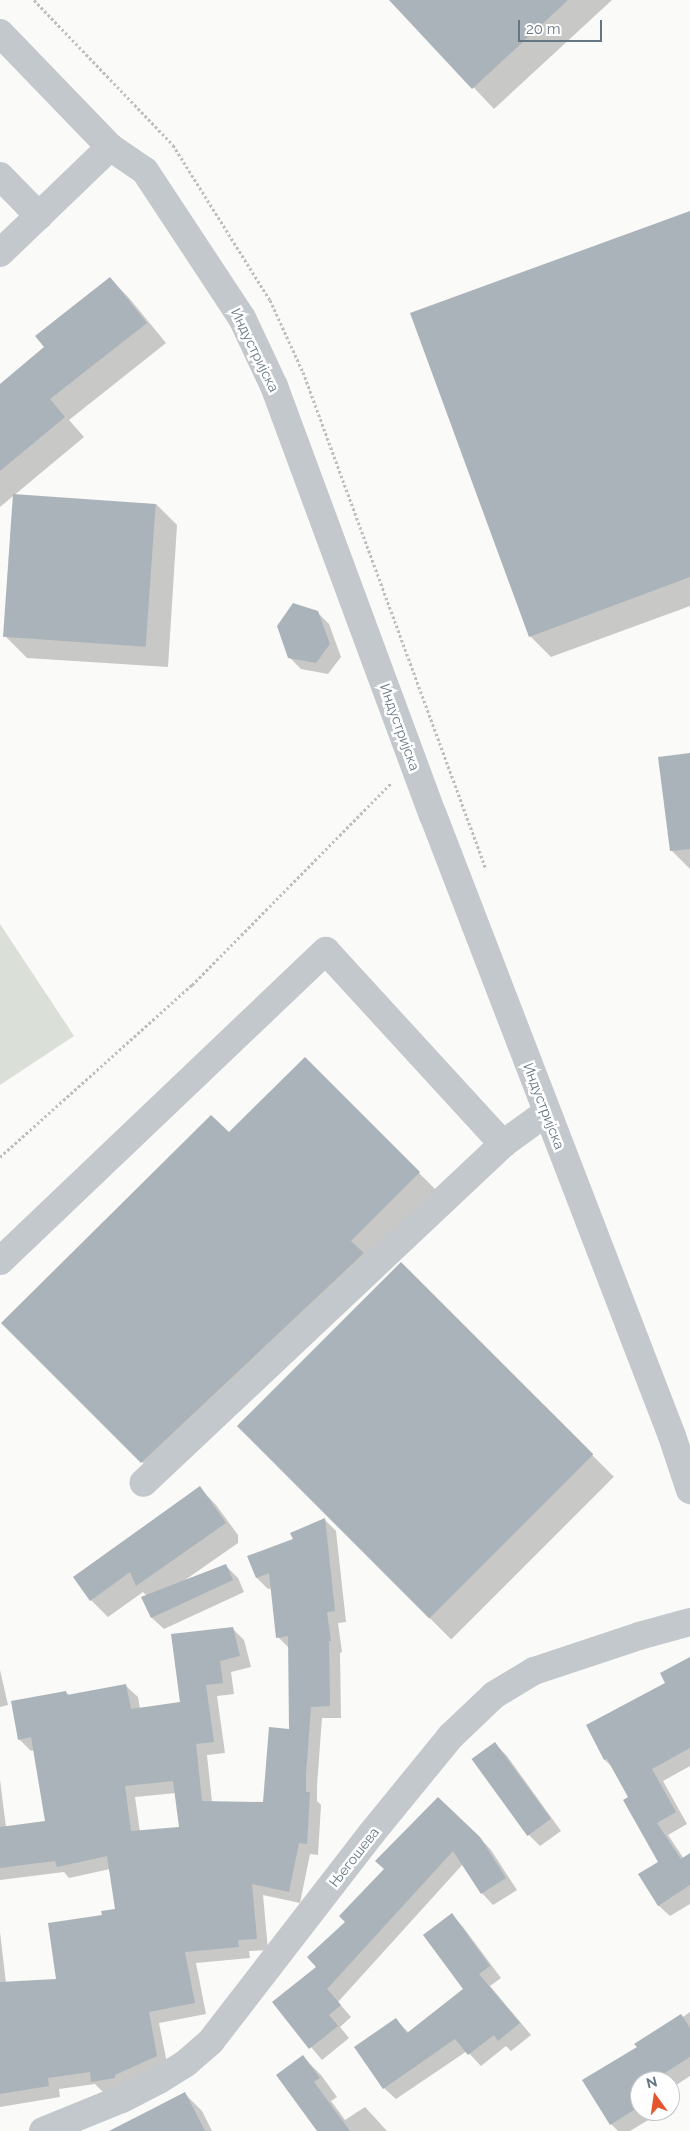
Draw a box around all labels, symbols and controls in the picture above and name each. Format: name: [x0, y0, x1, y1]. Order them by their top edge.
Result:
scale bar: [520, 10, 604, 42]
text: 20 m: [526, 20, 561, 38]
street label: Индустријска: [227, 305, 283, 395]
street label: Индустријска: [376, 681, 424, 773]
street label: Индустријска: [520, 1060, 568, 1152]
street label: Његошева: [326, 1824, 382, 1890]
north arrow: [630, 2071, 680, 2121]
text: N: [644, 2073, 659, 2091]

